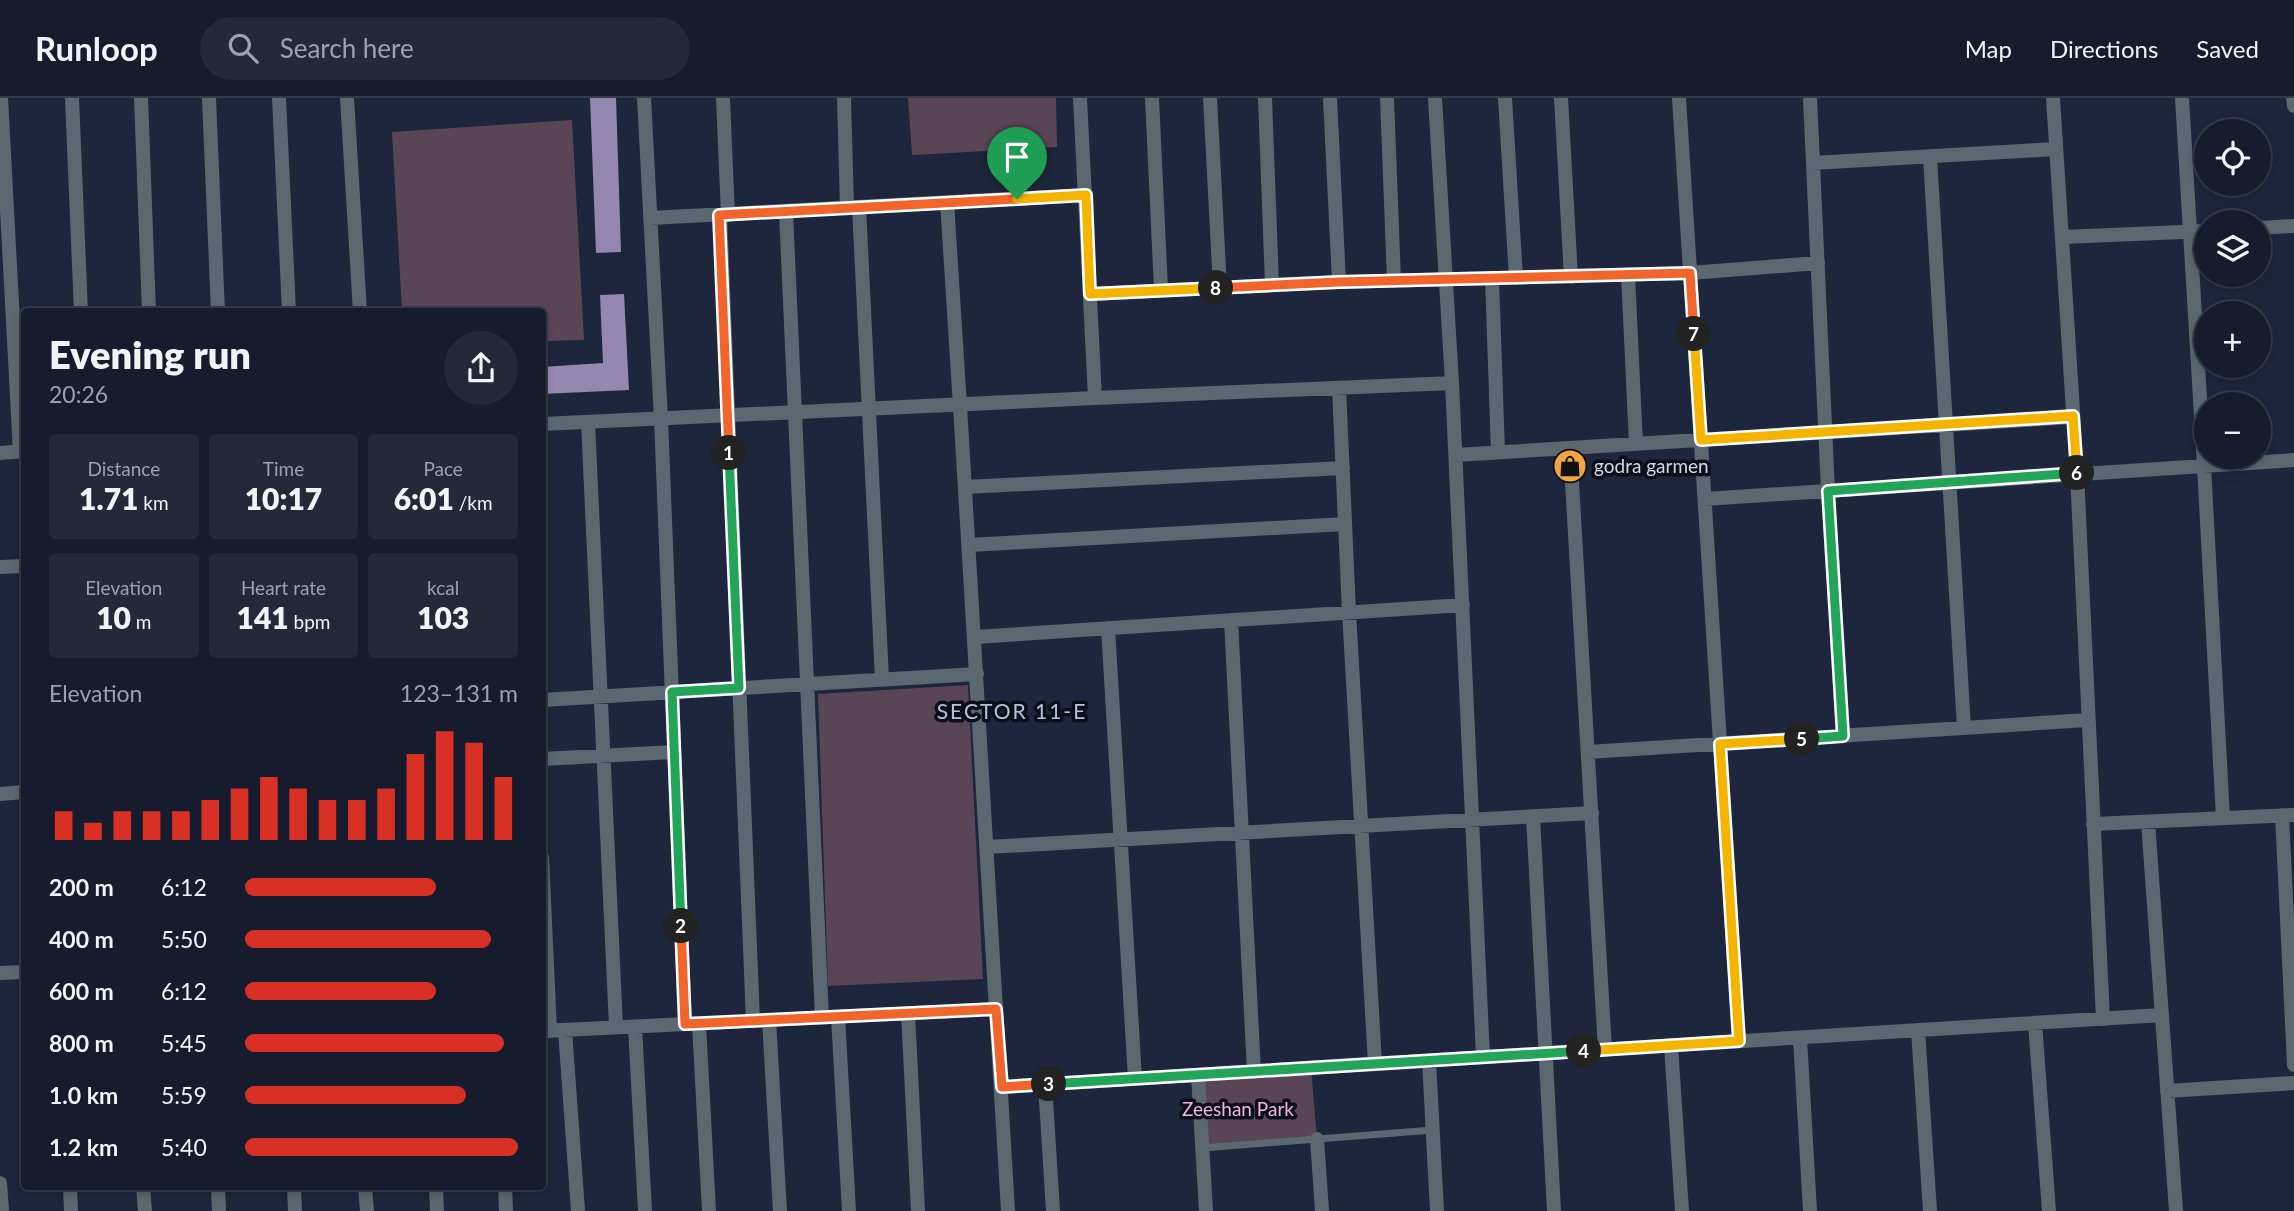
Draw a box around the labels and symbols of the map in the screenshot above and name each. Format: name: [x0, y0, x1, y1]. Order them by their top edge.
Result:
pin: [987, 127, 1047, 199]
pin: 8: [1198, 270, 1234, 306]
pin: 7: [1676, 316, 1712, 352]
pin: 1: [712, 436, 746, 470]
shop icon: godra garmen: [1551, 447, 1589, 485]
place label: godra garmen: [1594, 454, 1709, 477]
pin: 6: [2060, 456, 2094, 490]
district label: SECTOR 11-E: [937, 698, 1087, 723]
pin: 5: [1784, 722, 1820, 756]
pin: 2: [664, 908, 698, 944]
pin: 4: [1566, 1034, 1602, 1068]
pin: 3: [1032, 1066, 1066, 1102]
park label: Zeeshan Park: [1182, 1097, 1294, 1120]

